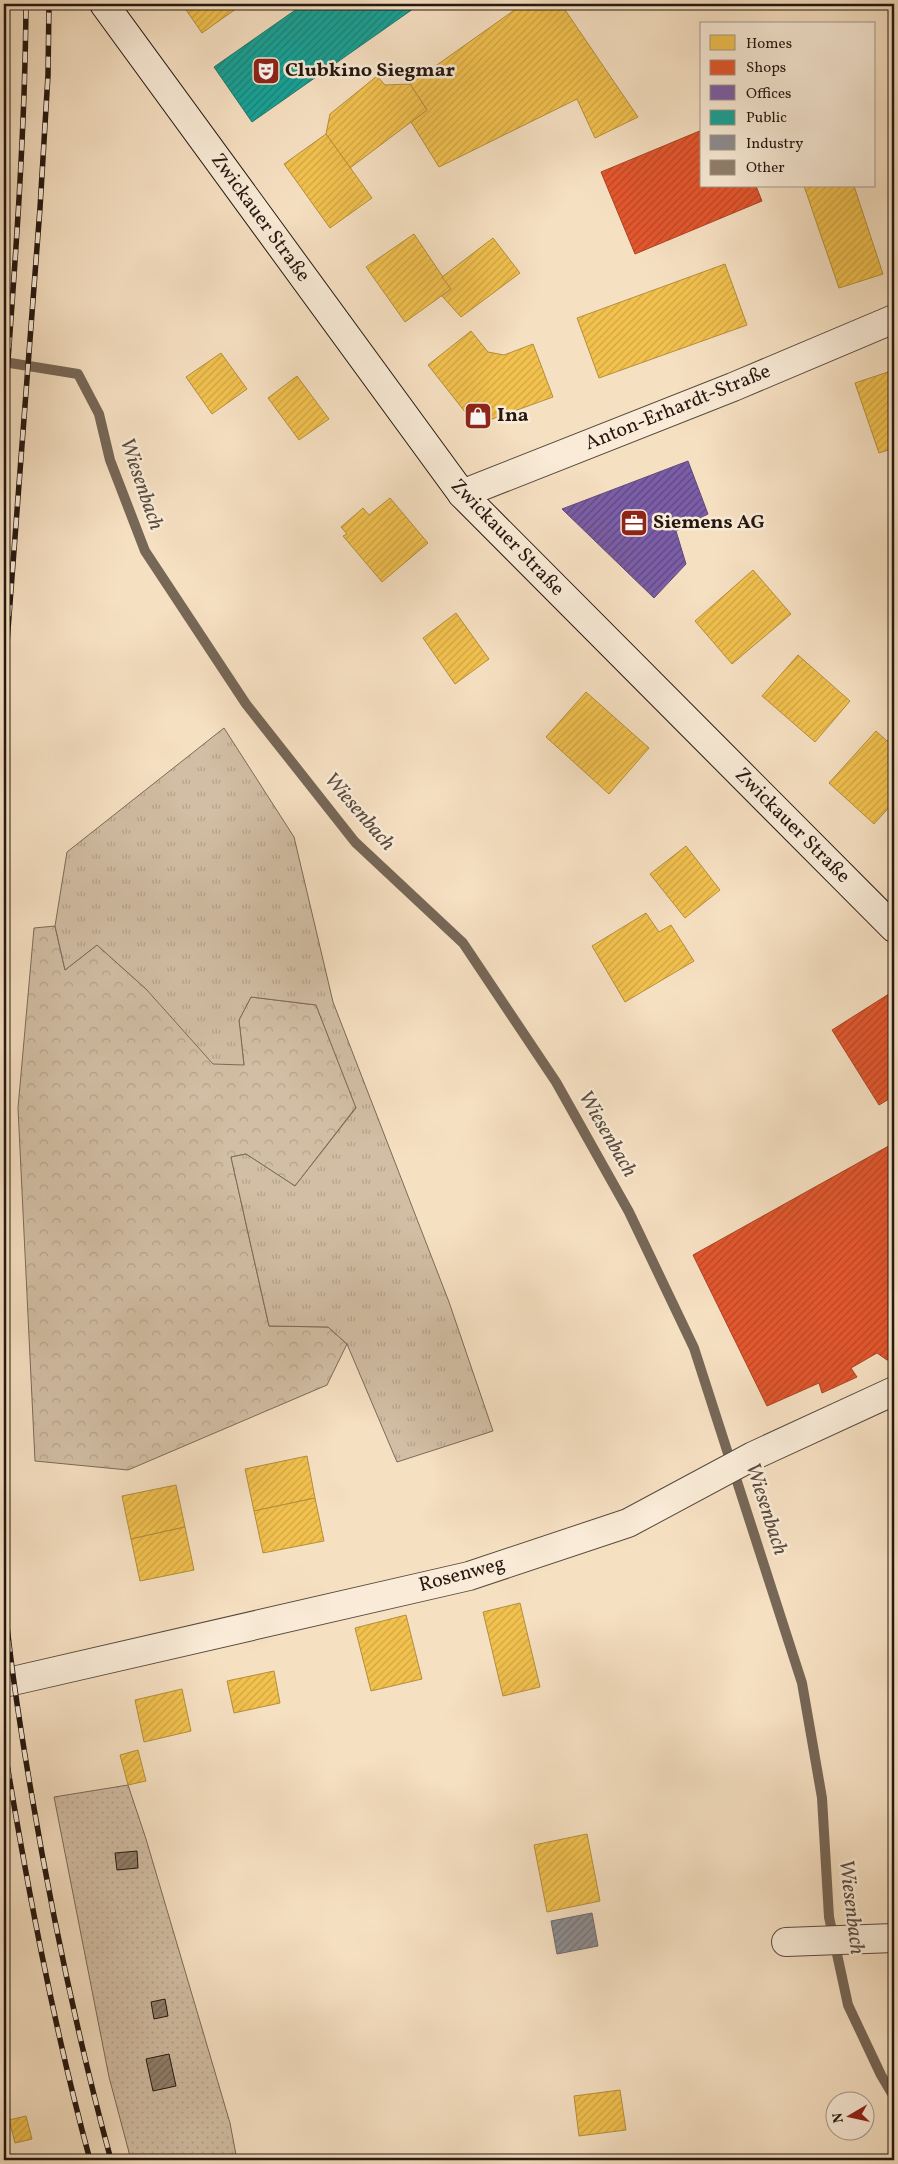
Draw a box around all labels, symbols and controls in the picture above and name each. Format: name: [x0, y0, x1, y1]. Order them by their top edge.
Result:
legend: [700, 22, 876, 188]
text: Homes: [746, 34, 792, 55]
theatre icon: Clubkino Siegmar: [251, 56, 281, 86]
place label: Clubkino Siegmar: [285, 57, 456, 85]
text: Shops: [746, 58, 786, 79]
text: Offices: [746, 84, 791, 105]
text: Public: [746, 108, 787, 129]
text: Industry: [746, 134, 803, 155]
street label: Zwickauer Straße: [204, 148, 316, 288]
text: Other: [746, 158, 785, 179]
street label: Anton-Erhardt-Straße: [581, 358, 775, 458]
shop icon: Ina: [463, 401, 493, 431]
place label: Ina: [497, 402, 529, 430]
water label: Wiesenbach: [112, 434, 170, 534]
street label: Zwickauer Straße: [444, 473, 570, 603]
office icon: Siemens AG: [619, 508, 649, 538]
place label: Siemens AG: [653, 509, 765, 537]
street label: Zwickauer Straße: [728, 762, 856, 890]
water label: Wiesenbach: [317, 766, 401, 858]
water label: Wiesenbach: [570, 1085, 644, 1183]
water label: Wiesenbach: [737, 1459, 795, 1559]
street label: Rosenweg: [416, 1550, 508, 1600]
water label: Wiesenbach: [831, 1858, 871, 1956]
north arrow: [826, 2092, 876, 2142]
text: N: [828, 2111, 849, 2124]

